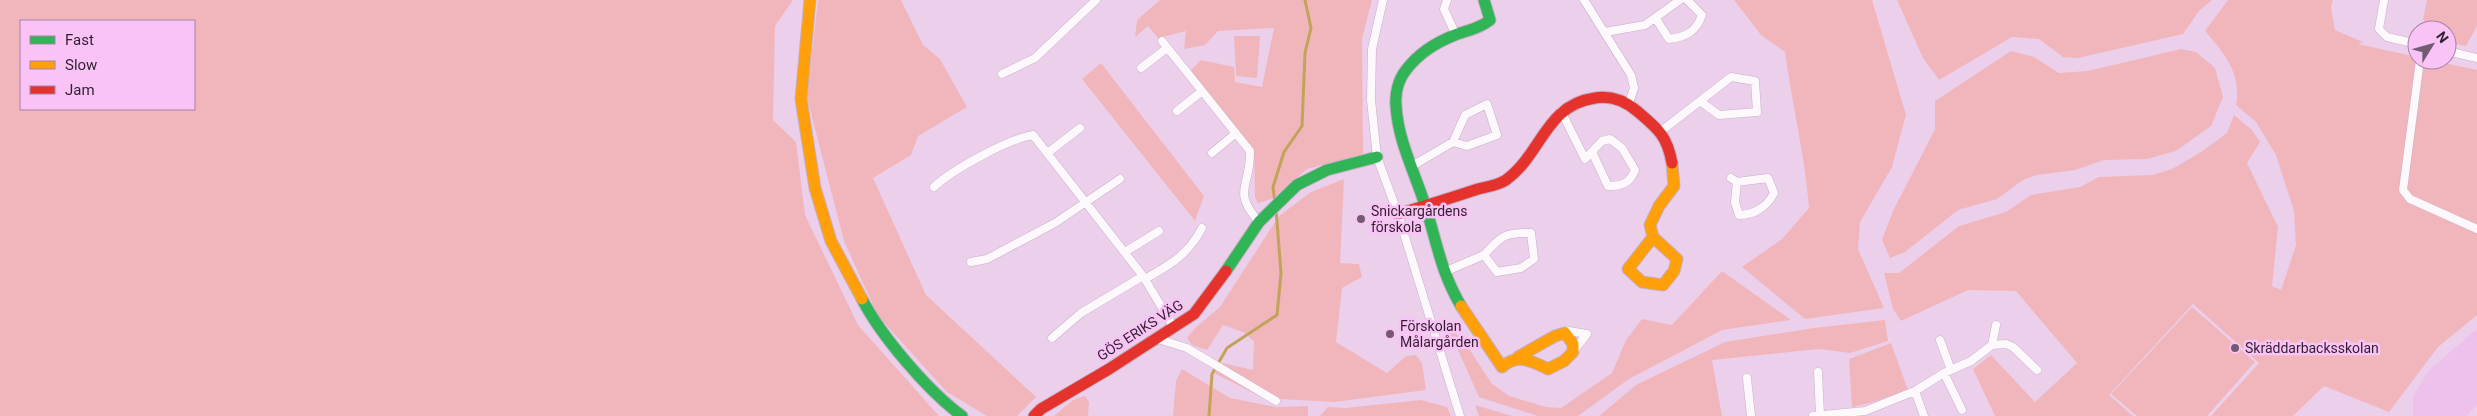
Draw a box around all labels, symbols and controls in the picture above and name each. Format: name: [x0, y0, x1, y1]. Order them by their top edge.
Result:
legend: [20, 20, 195, 110]
north arrow: [2407, 20, 2457, 70]
text: N: [2433, 28, 2452, 46]
text: Fast: [65, 31, 94, 49]
text: Slow: [65, 56, 97, 74]
text: Jam: [65, 81, 95, 99]
place label: Snickargårdens förskola: [1371, 203, 1467, 235]
marker: Snickargårdens förskola: [1355, 213, 1367, 225]
street label: GÖS ERIKS VÄG: [1094, 296, 1186, 364]
place label: Förskolan Målargården: [1400, 318, 1479, 350]
marker: Förskolan Målargården: [1384, 328, 1396, 340]
place label: Skräddarbacksskolan: [2245, 340, 2379, 356]
marker: Skräddarbacksskolan: [2229, 342, 2241, 354]

